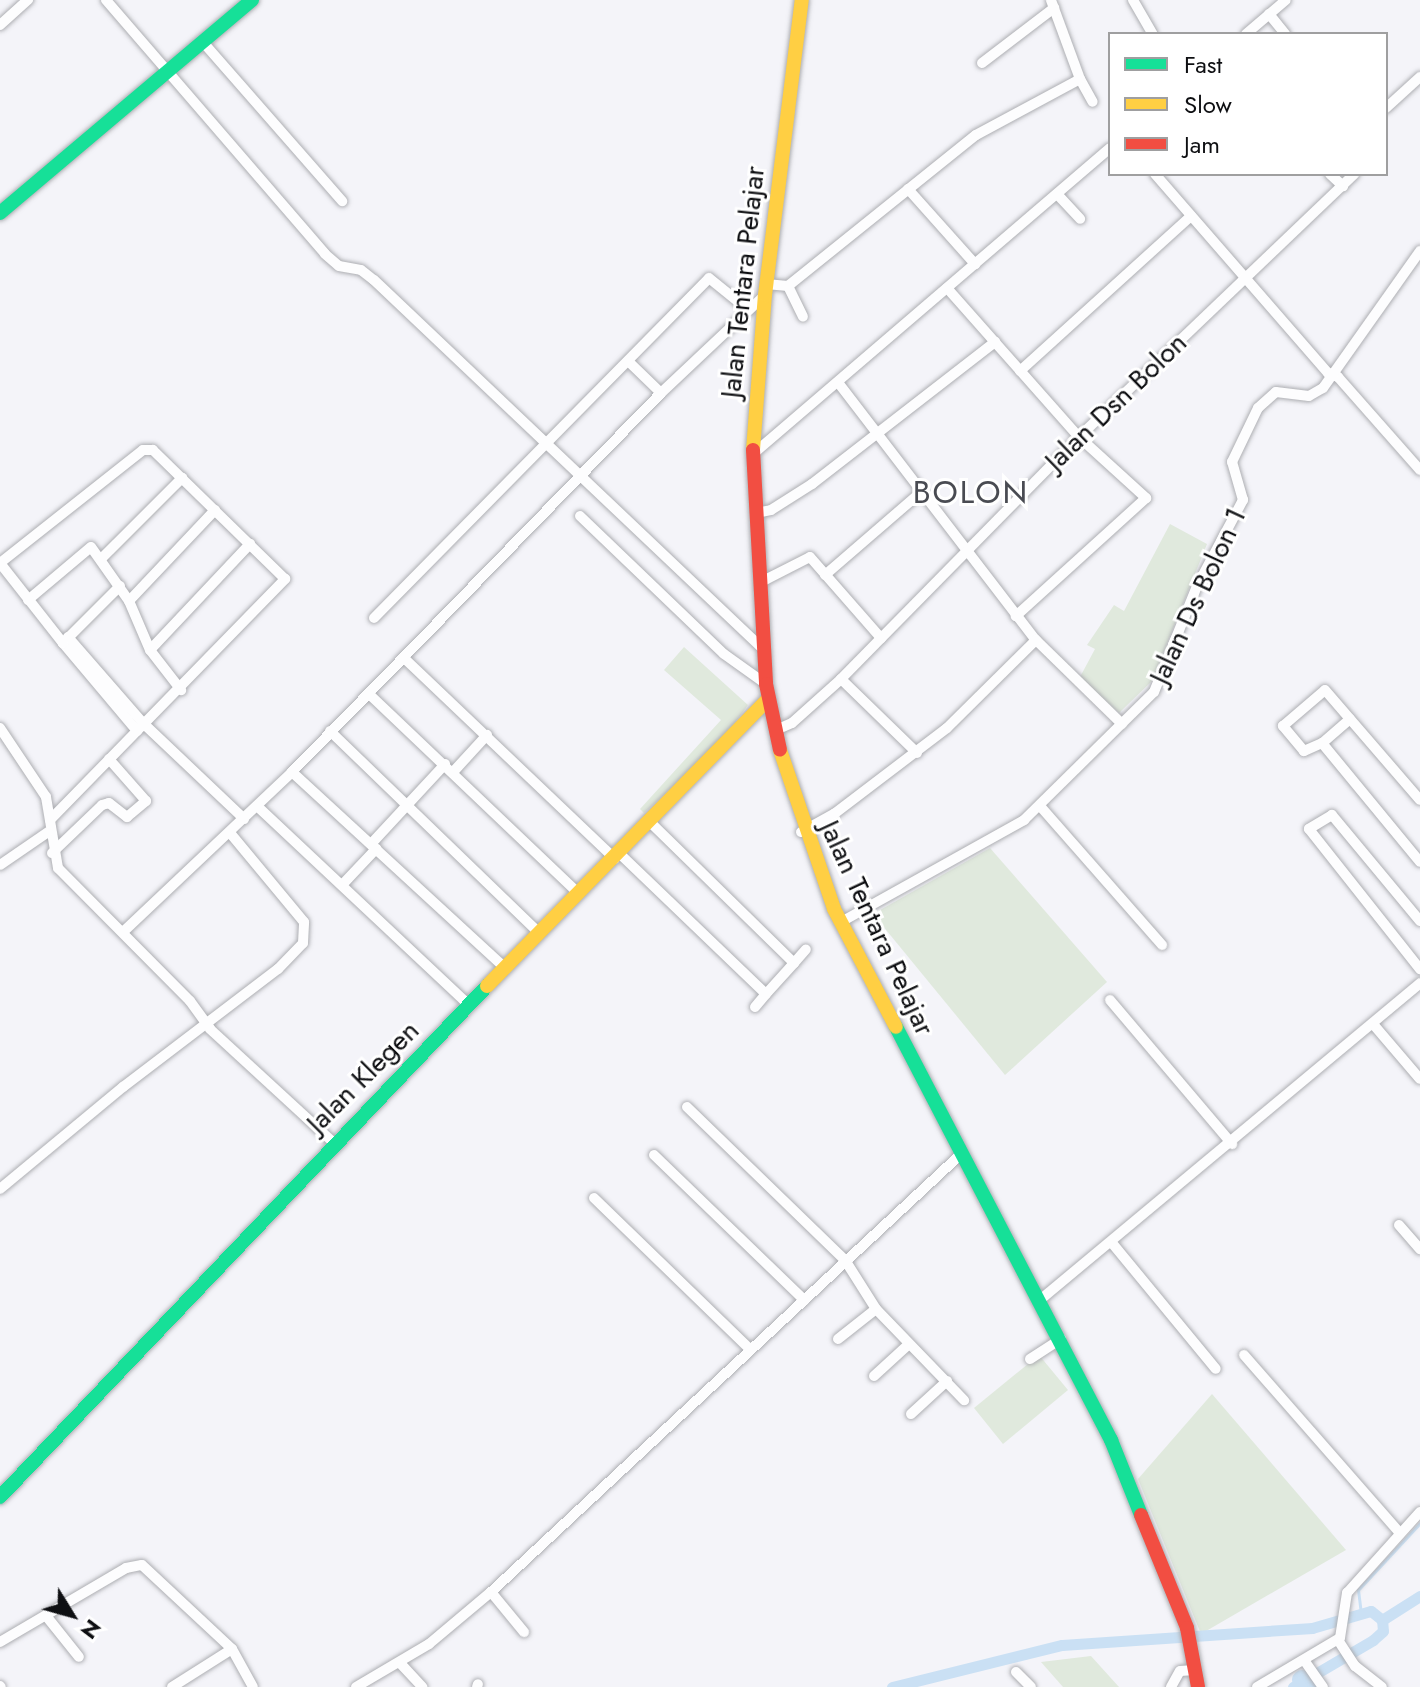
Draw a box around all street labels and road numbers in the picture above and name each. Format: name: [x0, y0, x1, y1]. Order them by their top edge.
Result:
street label: Jalan Tentara Pelajar: [714, 164, 772, 400]
street label: Jalan Dsn Bolon: [1038, 326, 1194, 478]
street label: Jalan Ds Bolon 1: [1143, 503, 1253, 689]
street label: Jalan Tentara Pelajar: [813, 815, 941, 1041]
street label: Jalan Klegen: [300, 1014, 426, 1140]

